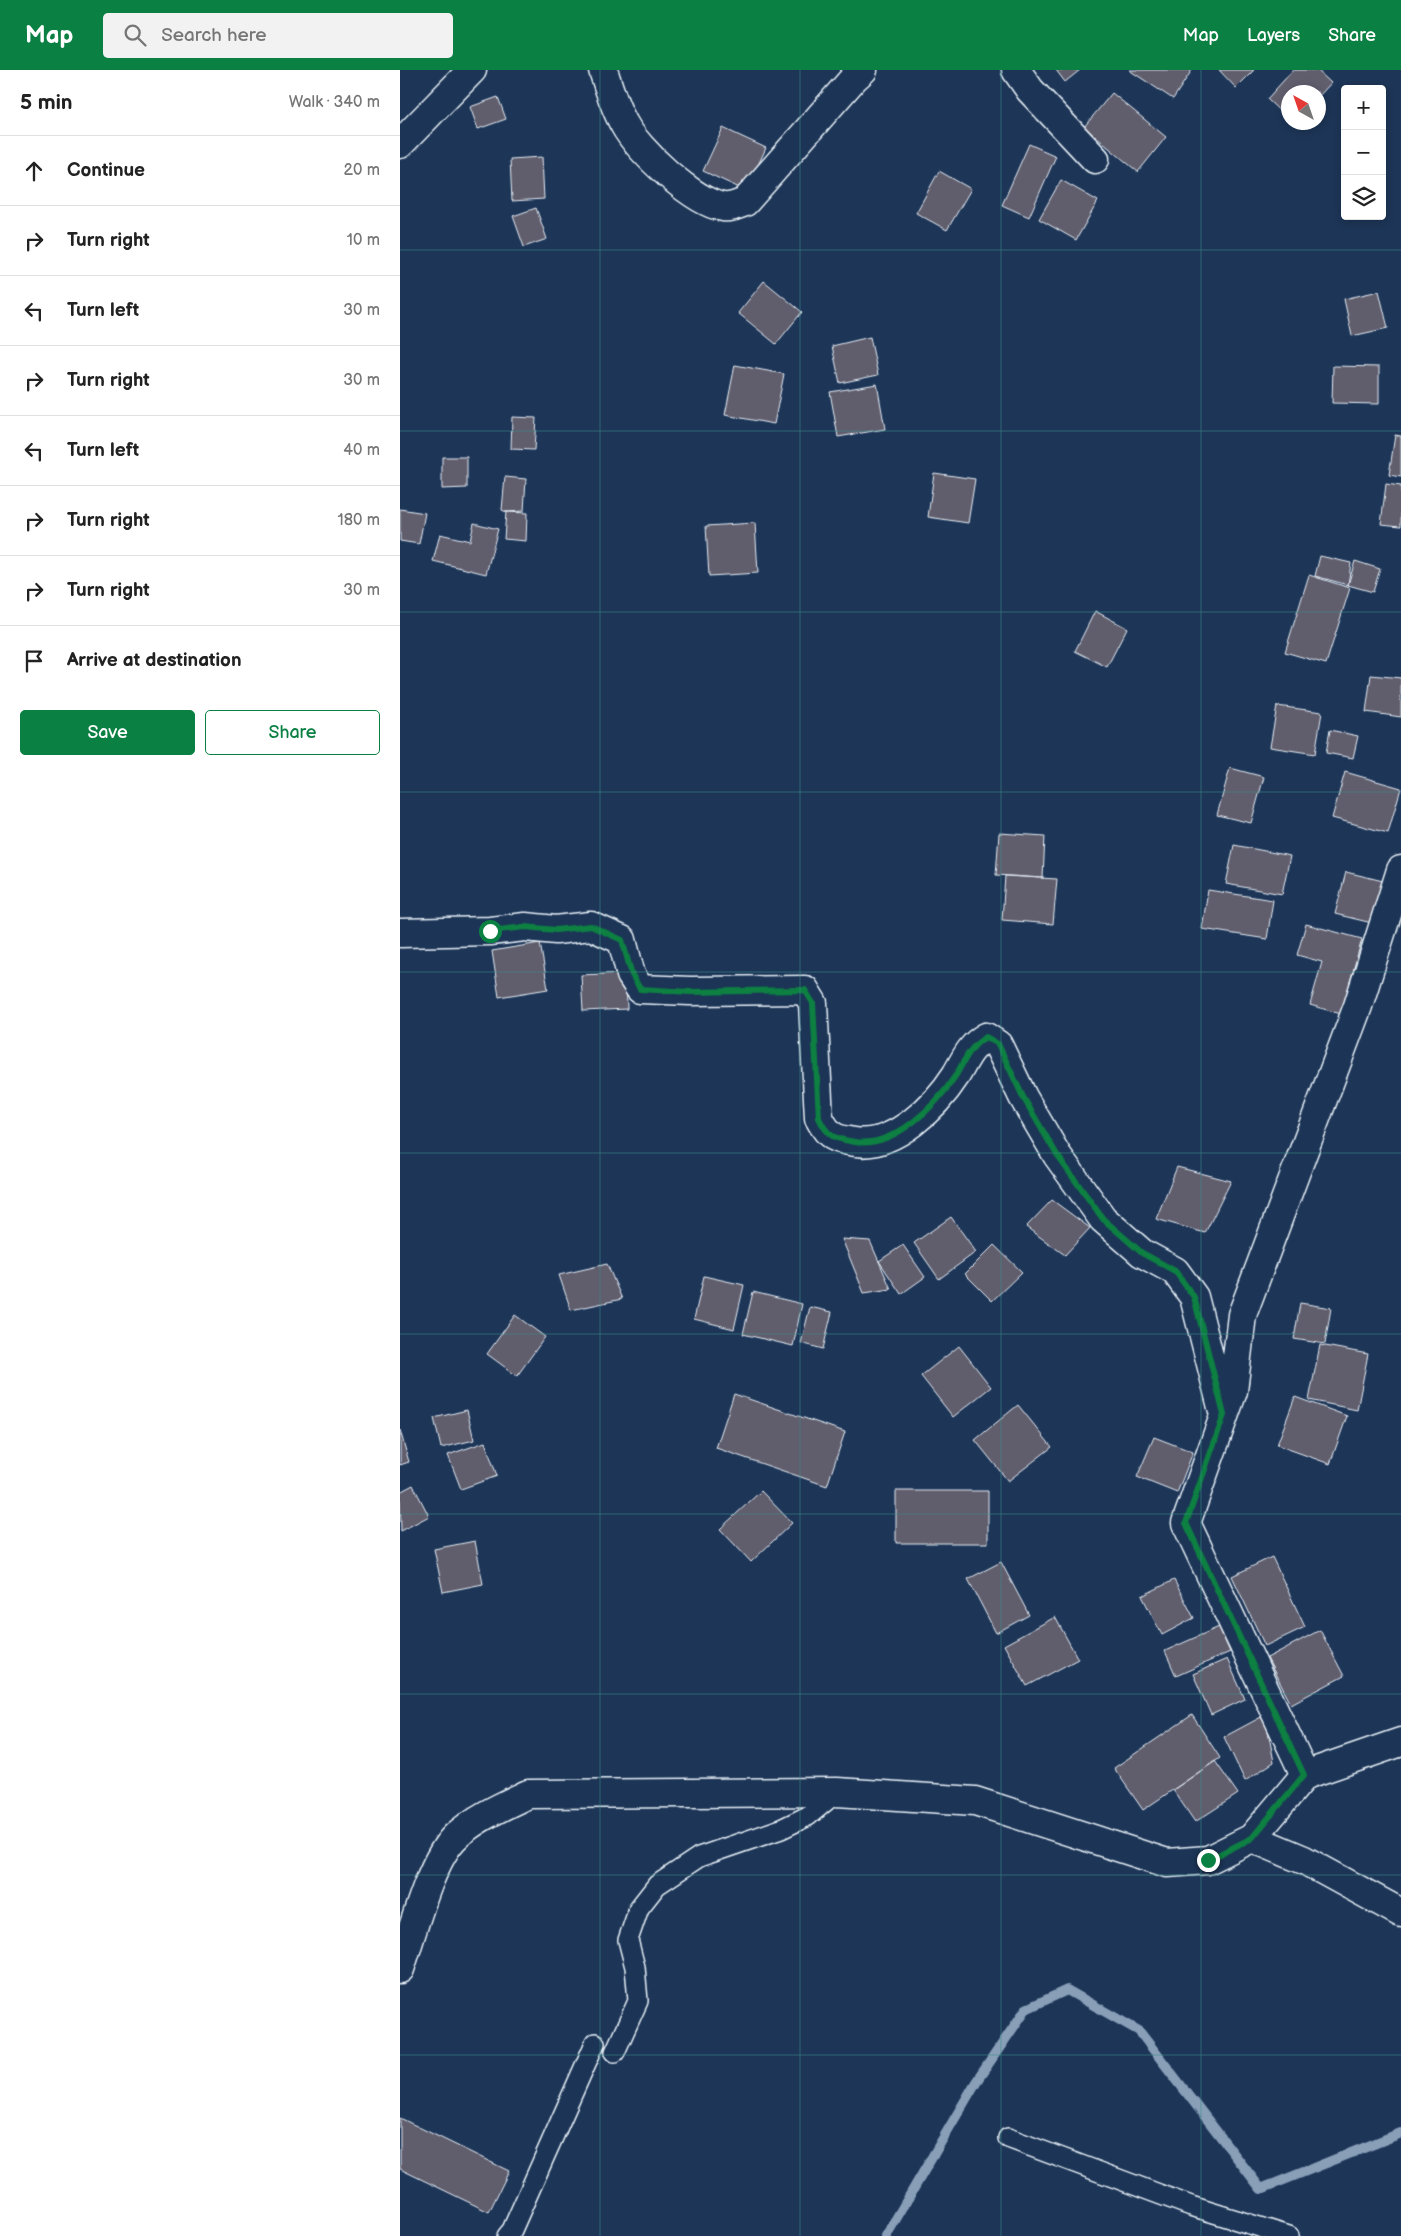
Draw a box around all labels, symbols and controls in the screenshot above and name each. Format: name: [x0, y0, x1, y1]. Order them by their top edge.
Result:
search box: [103, 13, 453, 58]
text: Map: [25, 21, 73, 50]
icon: search: [121, 21, 149, 49]
text: Search here: [161, 24, 267, 47]
text: Map: [1183, 25, 1219, 46]
text: Layers: [1247, 25, 1300, 46]
text: Share: [1328, 25, 1376, 46]
north arrow: [1281, 85, 1326, 130]
map controls: [1341, 85, 1386, 220]
button: +: [1341, 85, 1386, 130]
text: 5 min: [20, 90, 73, 115]
text: Walk · 340 m: [289, 93, 380, 112]
button: −: [1341, 130, 1386, 175]
icon: ahead: [20, 157, 48, 185]
text: Continue: [67, 159, 145, 182]
text: 20 m: [344, 161, 380, 180]
button: layers: [1341, 175, 1386, 220]
icon: right: [20, 227, 48, 255]
text: Turn right: [67, 229, 150, 252]
text: 10 m: [347, 231, 380, 250]
icon: left: [20, 297, 48, 325]
text: Turn left: [67, 299, 139, 322]
text: 30 m: [343, 301, 380, 320]
icon: right: [20, 367, 48, 395]
text: Turn right: [67, 369, 150, 392]
text: 30 m: [343, 371, 380, 390]
icon: left: [20, 437, 48, 465]
text: Turn left: [67, 439, 139, 462]
text: 40 m: [343, 441, 380, 460]
icon: right: [20, 507, 48, 535]
text: Turn right: [67, 509, 150, 532]
text: 180 m: [338, 511, 380, 530]
icon: right: [20, 577, 48, 605]
text: Turn right: [67, 579, 150, 602]
text: 30 m: [343, 581, 380, 600]
icon: arrive: [20, 647, 48, 675]
text: Arrive at destination: [67, 649, 242, 672]
button: Save: [20, 710, 195, 755]
button: Share: [205, 710, 380, 755]
route start: [479, 920, 502, 943]
route end: [1197, 1849, 1220, 1872]

